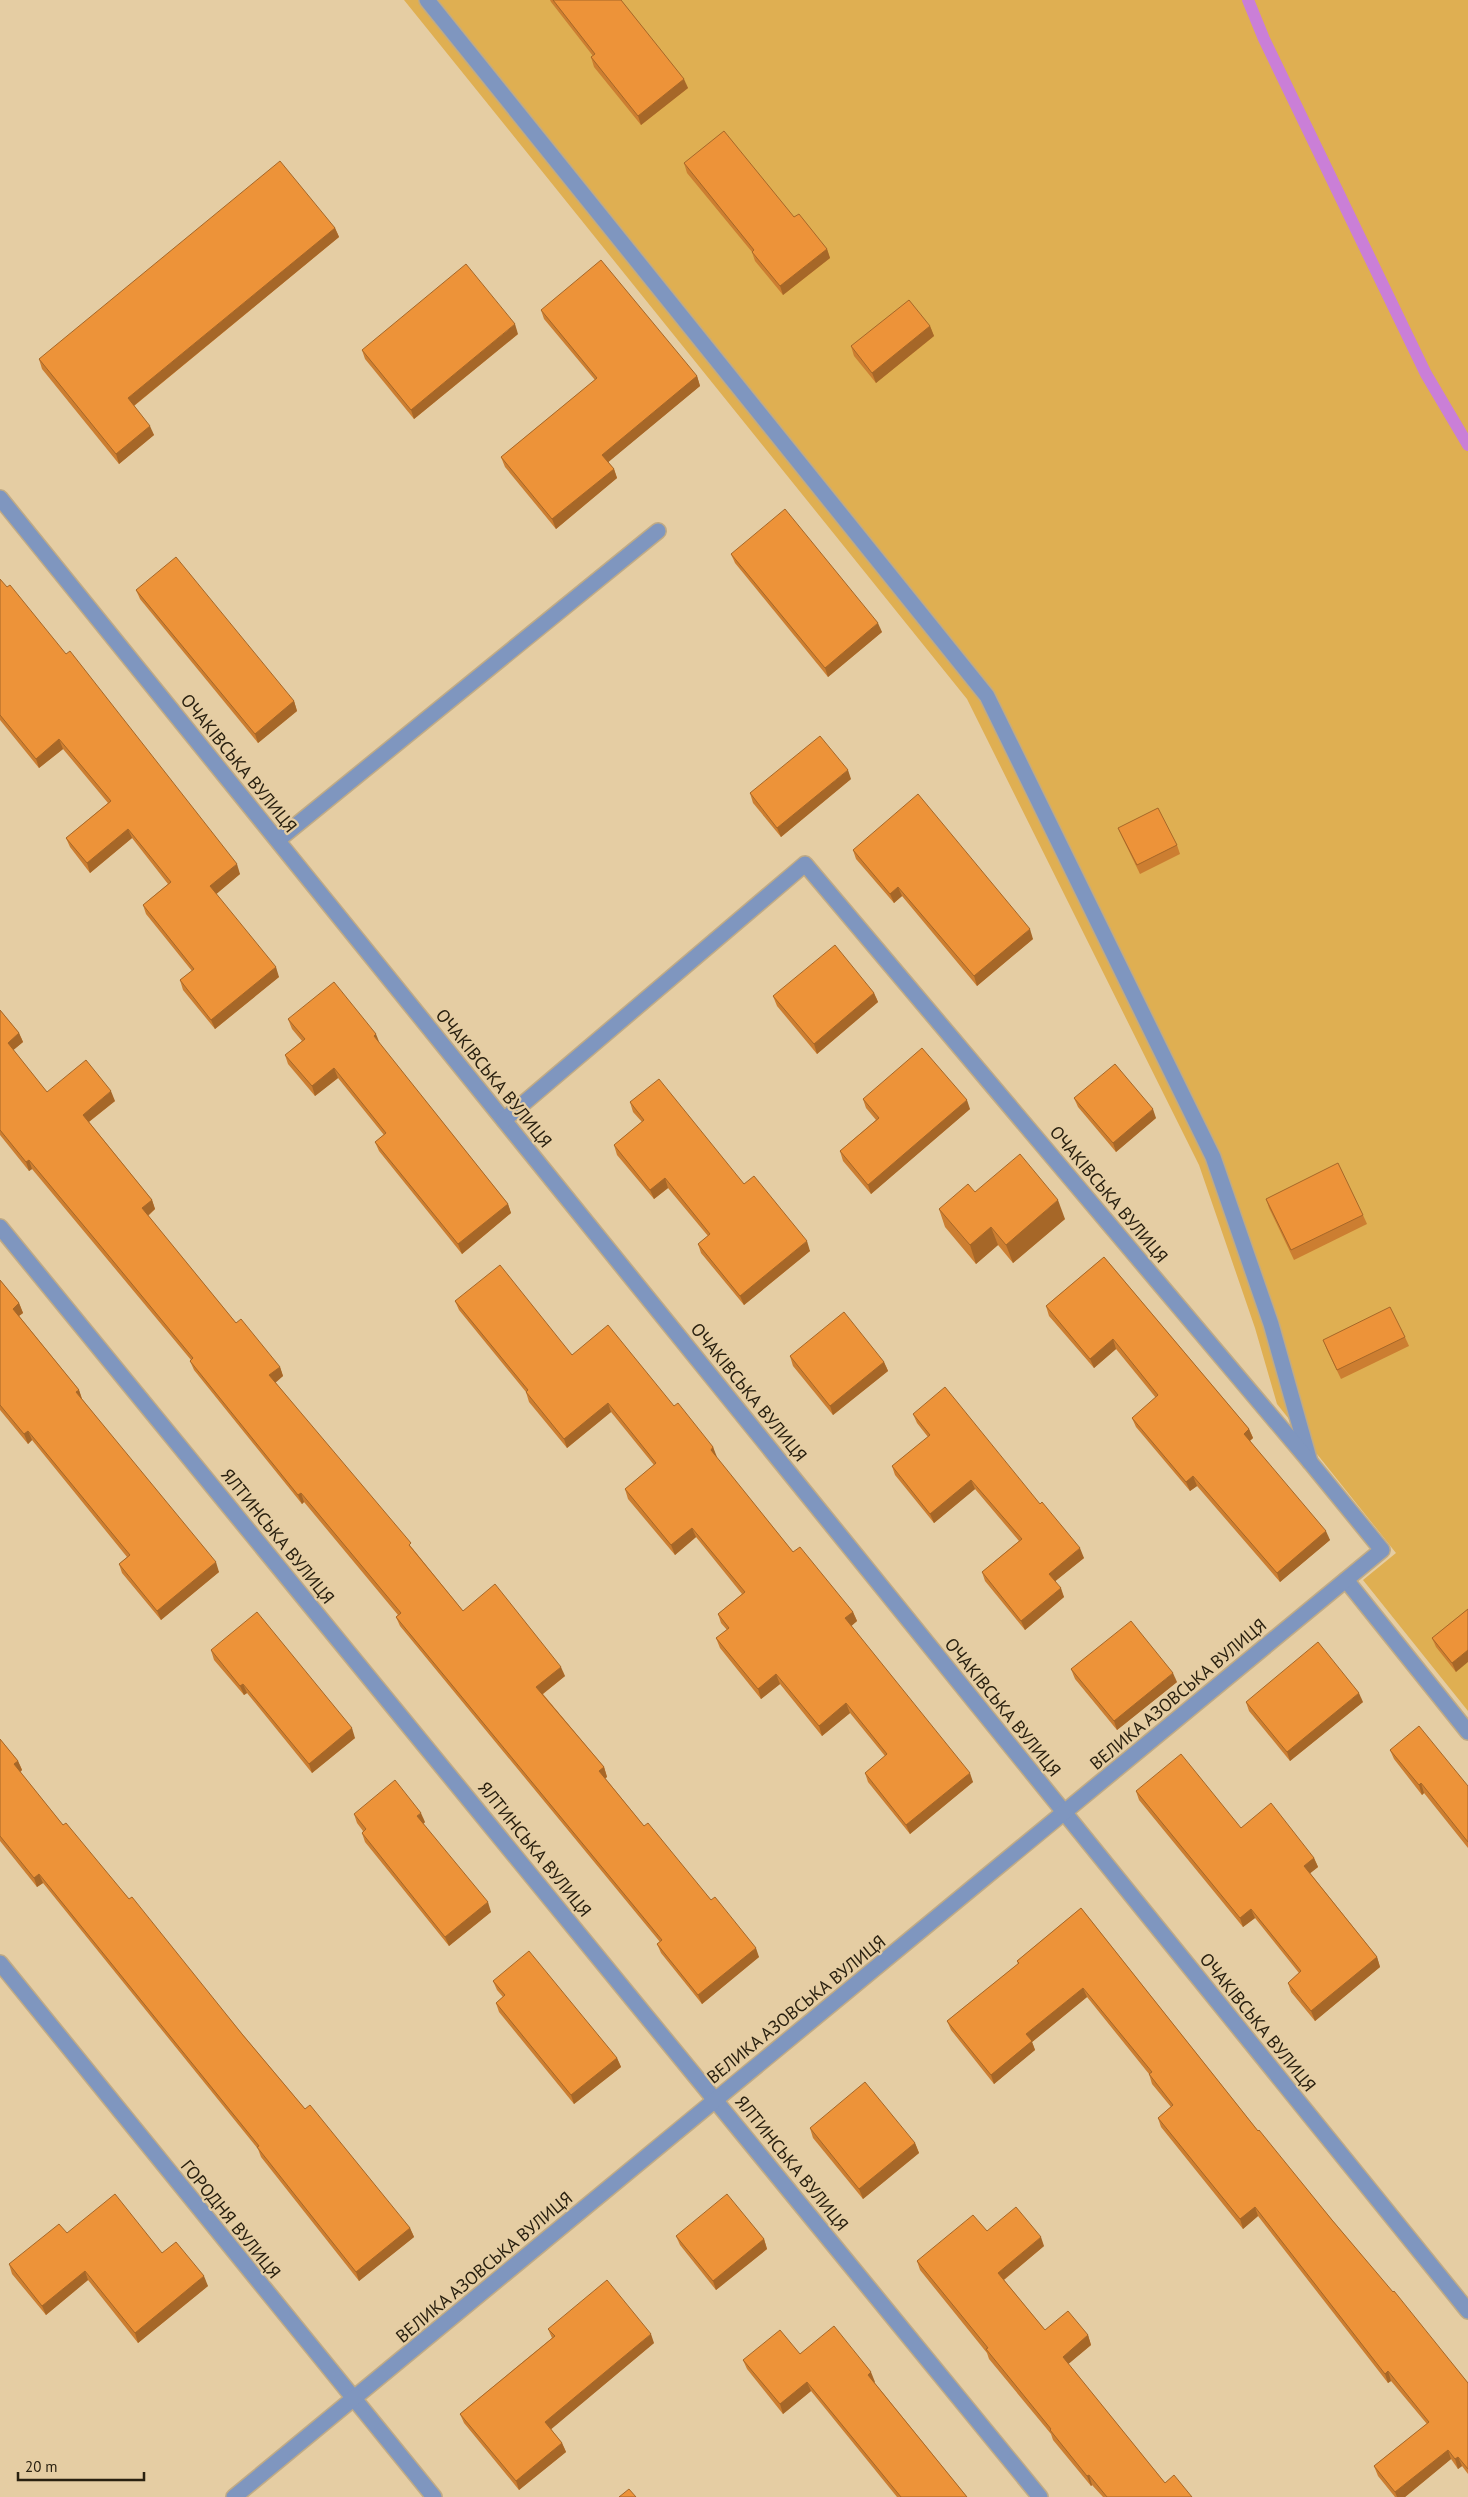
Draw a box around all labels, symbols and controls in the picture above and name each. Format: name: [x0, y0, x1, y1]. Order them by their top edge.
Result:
street label: ОЧАКІВСЬКА ВУЛИЦЯ: [176, 689, 302, 837]
street label: ОЧАКІВСЬКА ВУЛИЦЯ: [431, 1004, 557, 1152]
street label: ОЧАКІВСЬКА ВУЛИЦЯ: [1045, 1121, 1173, 1267]
street label: ОЧАКІВСЬКА ВУЛИЦЯ: [686, 1318, 812, 1466]
street label: ЯЛТИНСЬКА ВУЛИЦЯ: [216, 1464, 340, 1608]
street label: ВЕЛИКА АЗОВСЬКА ВУЛИЦЯ: [1085, 1613, 1271, 1775]
street label: ОЧАКІВСЬКА ВУЛИЦЯ: [940, 1633, 1066, 1781]
street label: ЯЛТИНСЬКА ВУЛИЦЯ: [473, 1777, 597, 1921]
street label: ВЕЛИКА АЗОВСЬКА ВУЛИЦЯ: [702, 1930, 890, 2088]
street label: ОЧАКІВСЬКА ВУЛИЦЯ: [1195, 1948, 1321, 2096]
street label: ЯЛТИНСЬКА ВУЛИЦЯ: [730, 2091, 854, 2235]
street label: ГОРОДНЯ ВУЛИЦЯ: [176, 2155, 286, 2283]
street label: ВЕЛИКА АЗОВСЬКА ВУЛИЦЯ: [391, 2186, 577, 2348]
scale bar: [18, 2450, 144, 2482]
text: 20 m: [25, 2457, 58, 2476]

